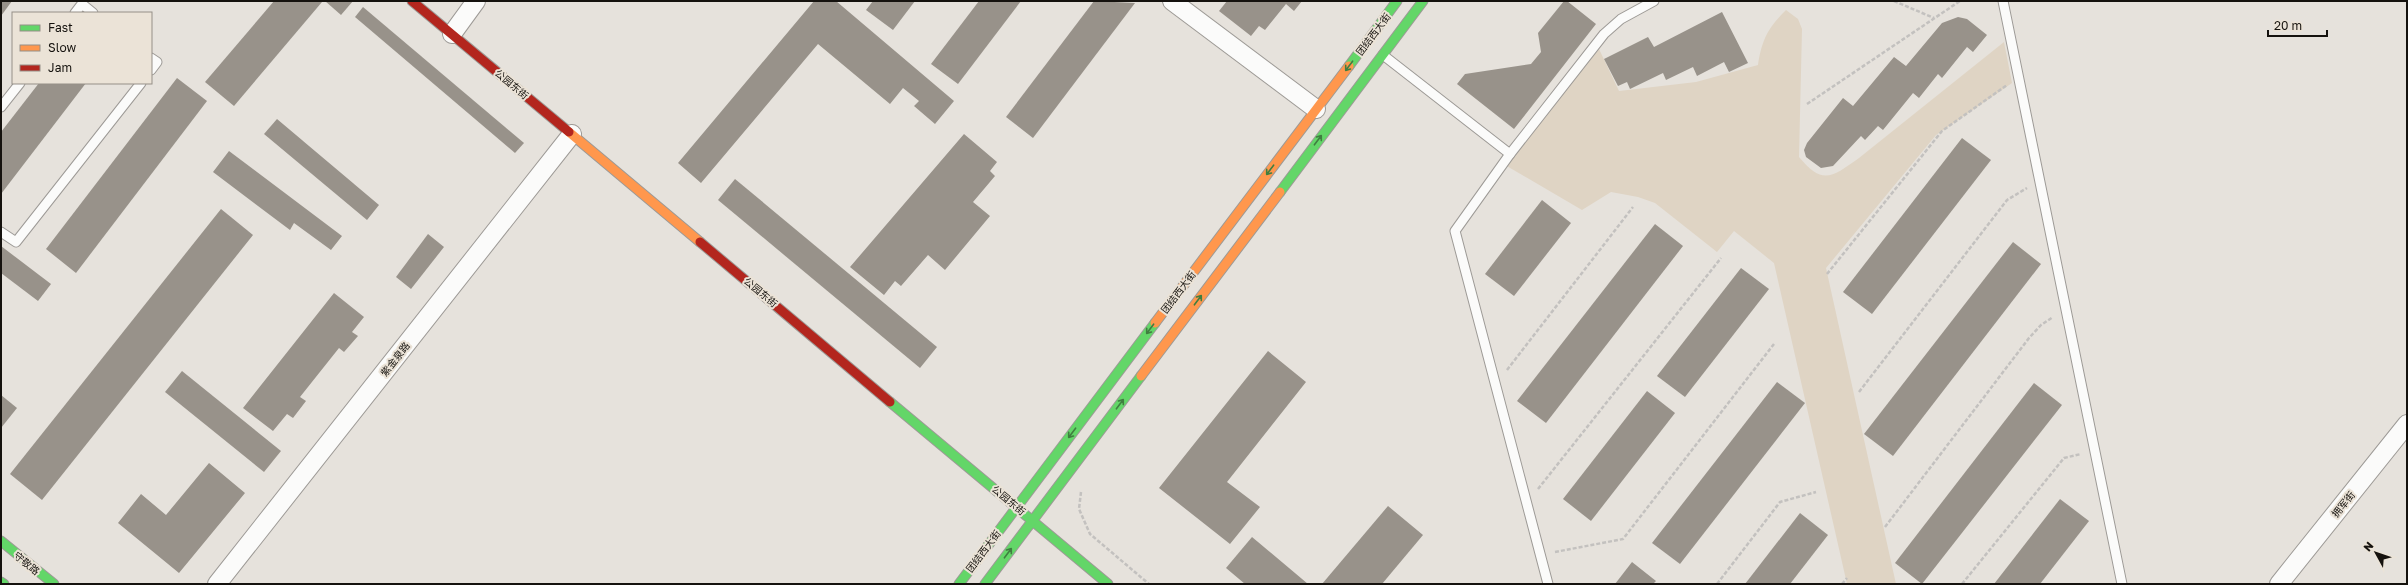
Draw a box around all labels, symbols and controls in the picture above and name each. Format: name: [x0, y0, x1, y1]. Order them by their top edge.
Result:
street label: 团结西大街: [1353, 10, 1393, 58]
legend: [12, 12, 152, 84]
scale bar: [2268, 12, 2327, 38]
text: 20 m: [2274, 18, 2302, 33]
text: Fast: [48, 20, 73, 35]
text: Slow: [48, 40, 76, 55]
text: Jam: [48, 60, 72, 75]
one-way arrow: [1344, 60, 1353, 71]
street label: 公园东街: [493, 67, 531, 101]
one-way arrow: [1314, 135, 1323, 146]
one-way arrow: [1266, 164, 1275, 175]
street label: 团结西大街: [1158, 268, 1198, 316]
street label: 公园东街: [742, 275, 780, 309]
one-way arrow: [1194, 295, 1202, 306]
one-way arrow: [1146, 324, 1154, 335]
street label: 紫金泉路: [378, 340, 412, 378]
one-way arrow: [1116, 399, 1124, 410]
one-way arrow: [1068, 428, 1076, 439]
street label: 公园东街: [990, 483, 1028, 517]
street label: 拥军街: [2329, 489, 2357, 519]
street label: 团结西大街: [963, 527, 1003, 575]
north arrow: [2356, 533, 2396, 573]
text: N: [2360, 539, 2376, 554]
one-way arrow: [1004, 547, 1013, 558]
street label: 守敬路: [12, 549, 42, 577]

